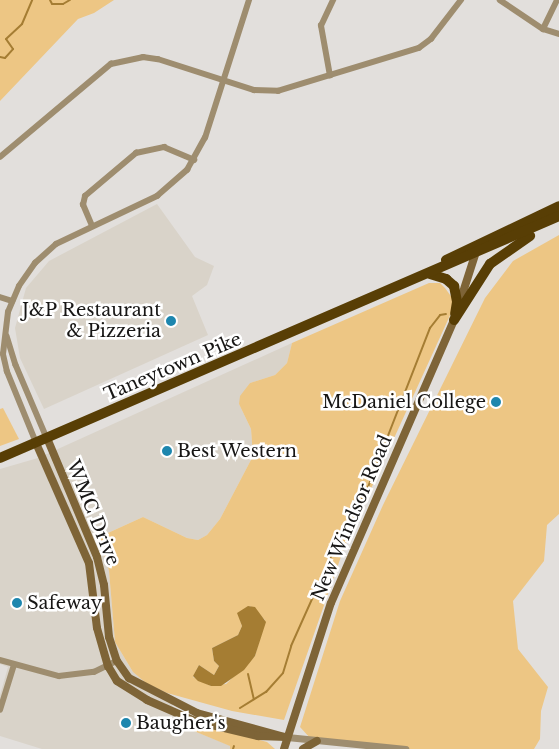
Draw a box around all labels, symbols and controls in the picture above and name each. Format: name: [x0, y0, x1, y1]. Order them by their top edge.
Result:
place label: J&P Restaurant & Pizzeria: [21, 300, 161, 342]
marker: J&P Restaurant & Pizzeria: [165, 315, 177, 327]
street label: Taneytown Pike: [101, 328, 245, 406]
place label: McDaniel College: [322, 391, 486, 413]
marker: McDaniel College: [490, 396, 502, 408]
street label: New Windsor Road: [307, 431, 397, 605]
place label: Best Western: [177, 440, 298, 462]
marker: Best Western: [161, 445, 173, 457]
street label: WMC Drive: [62, 457, 124, 569]
place label: Safeway: [27, 592, 102, 614]
marker: Safeway: [11, 597, 23, 609]
place label: Baugher's: [136, 712, 226, 734]
marker: Baugher's: [120, 717, 132, 729]

